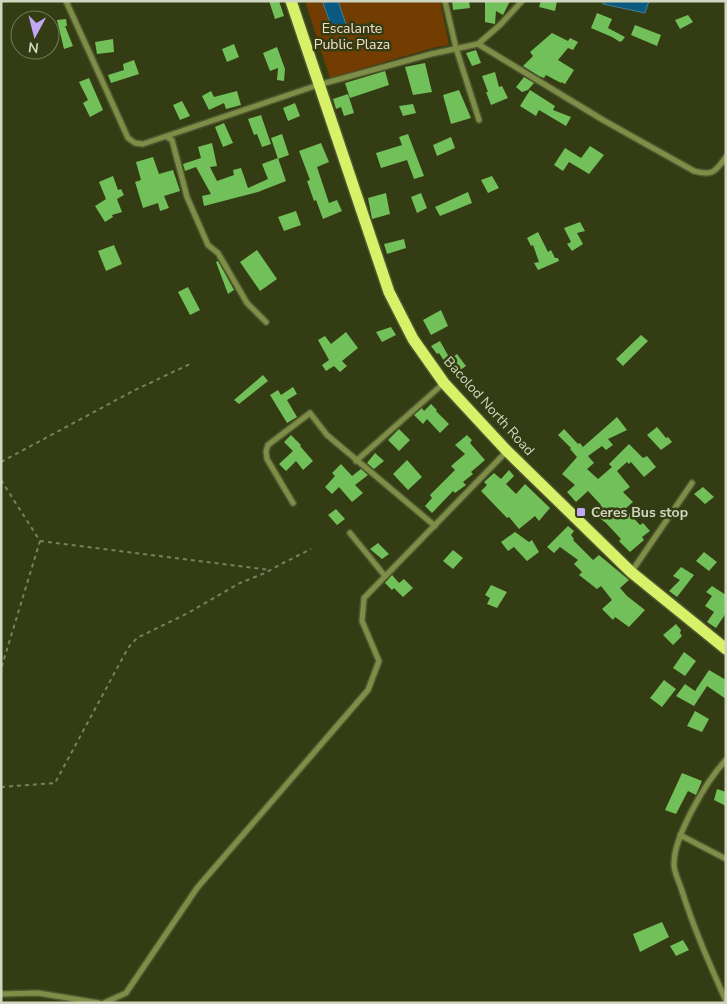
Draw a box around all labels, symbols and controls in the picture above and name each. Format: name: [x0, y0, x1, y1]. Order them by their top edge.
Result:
north arrow: [10, 10, 60, 60]
park label: Escalante Public Plaza: [314, 19, 390, 54]
text: N: [27, 37, 40, 57]
street label: Bacolod North Road: [439, 352, 539, 460]
place label: Ceres Bus stop: [591, 503, 688, 522]
marker: Ceres Bus stop: [575, 506, 587, 518]

